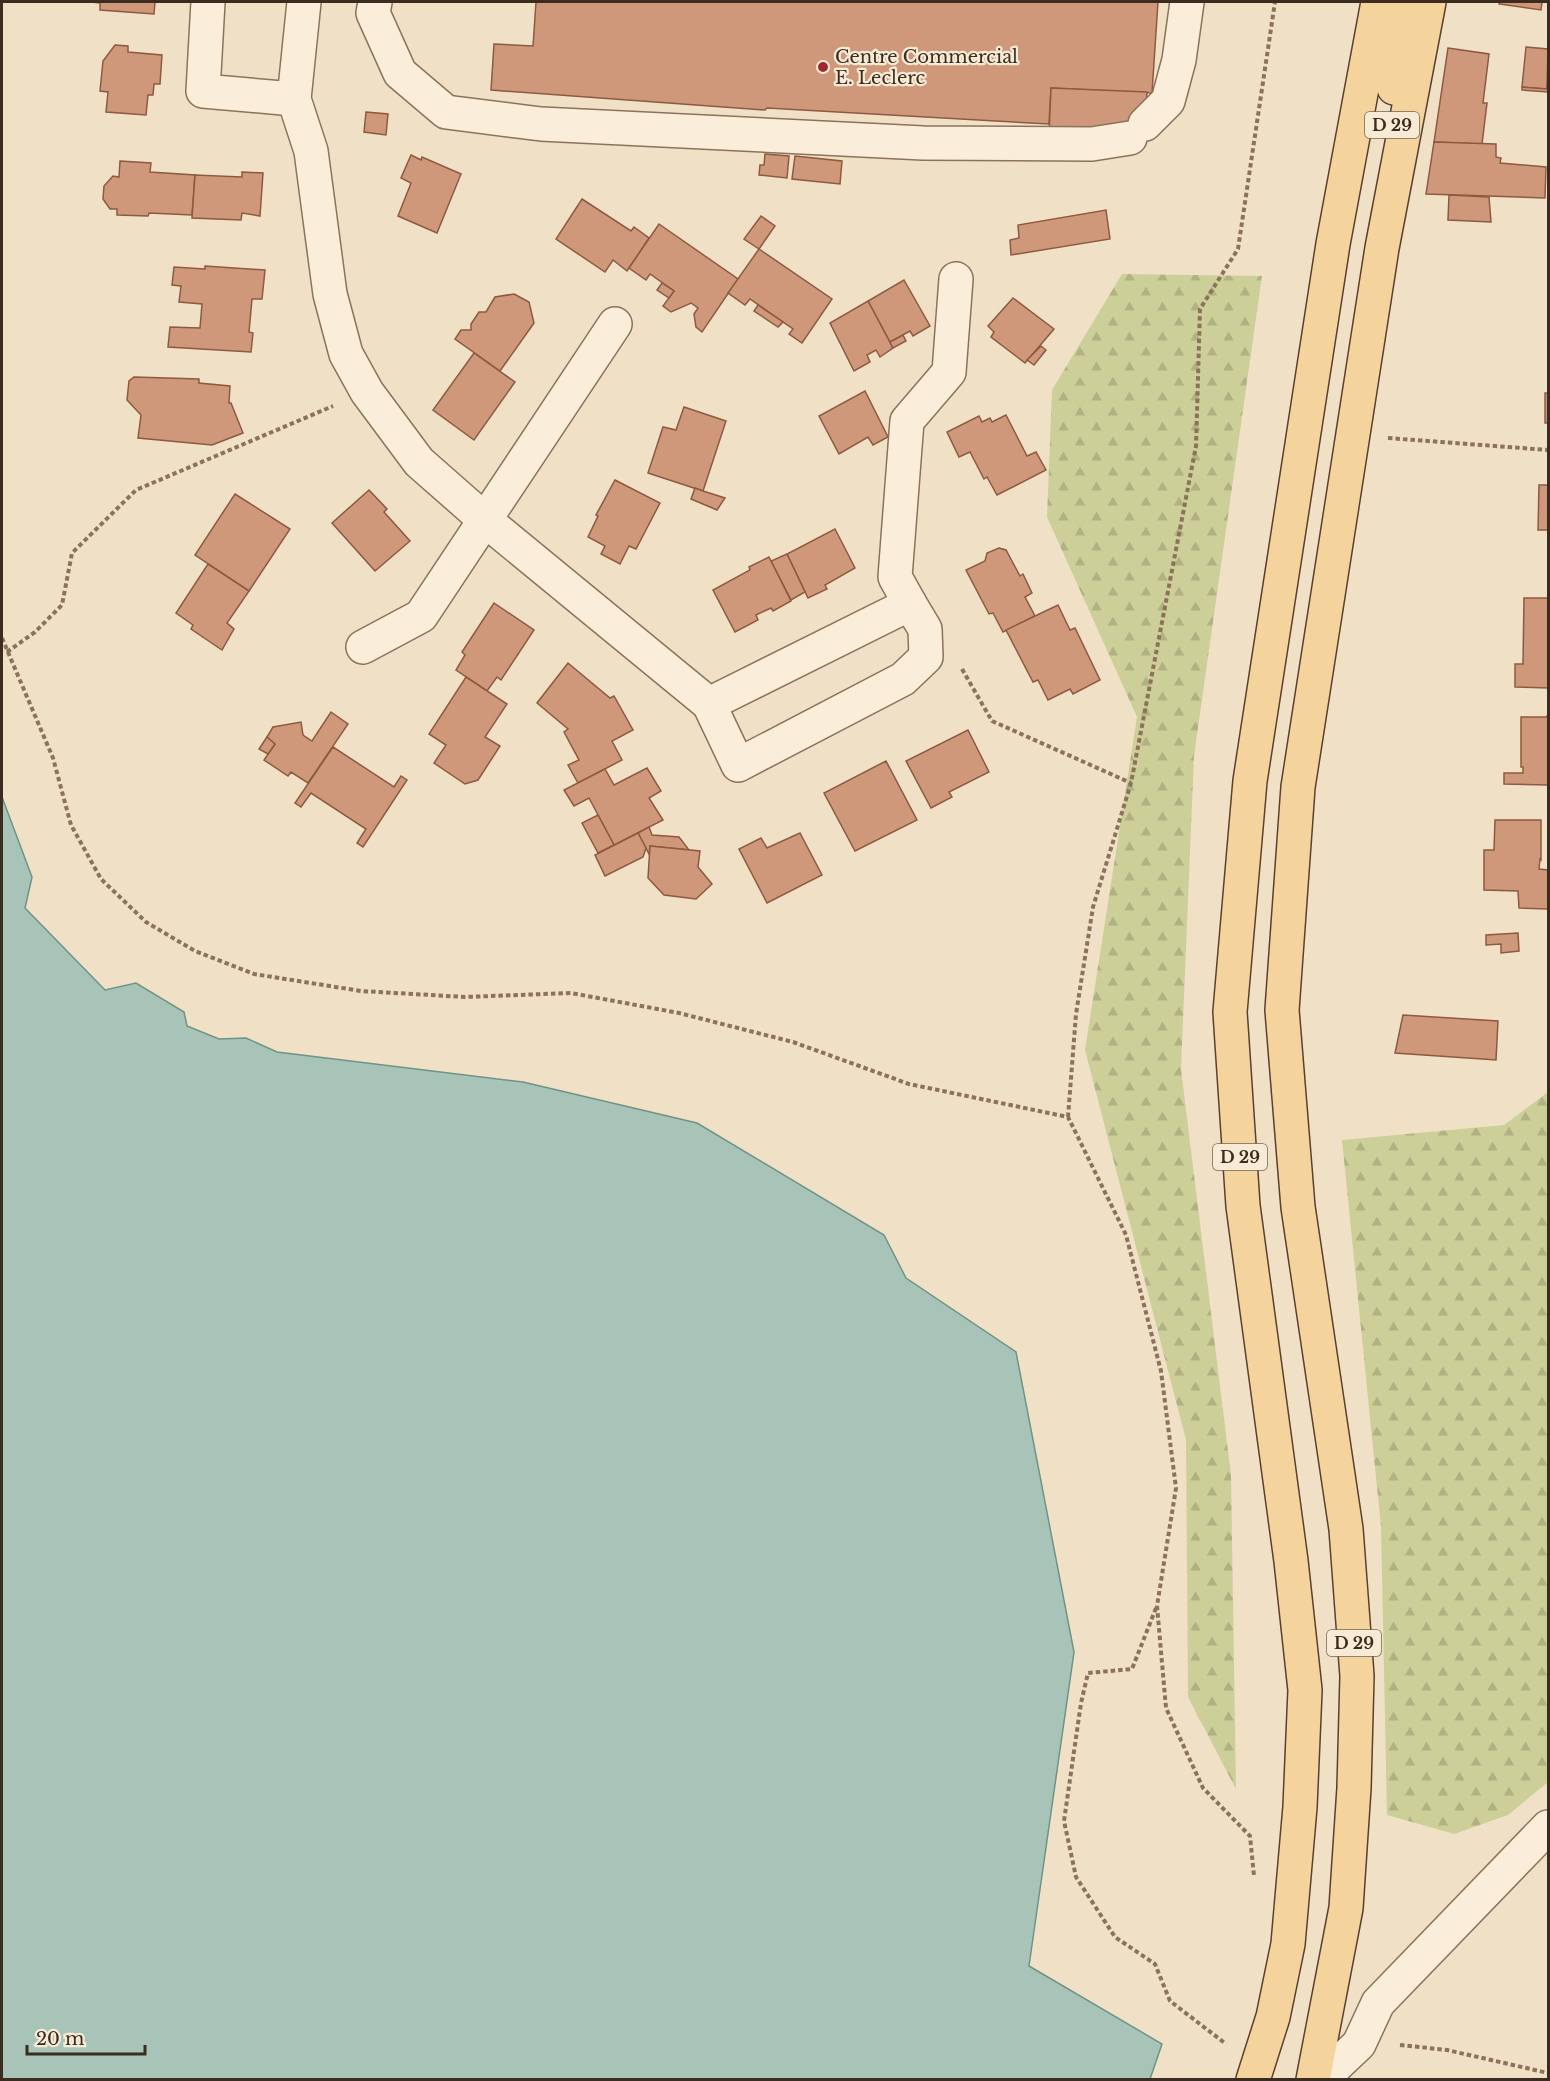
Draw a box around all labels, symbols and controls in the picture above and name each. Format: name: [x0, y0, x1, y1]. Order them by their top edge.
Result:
place label: Centre Commercial E. Leclerc: [835, 46, 1018, 89]
marker: Centre Commercial E. Leclerc: [816, 60, 830, 74]
road number: D 29: [1365, 112, 1419, 138]
road number: D 29: [1213, 1144, 1267, 1170]
road number: D 29: [1327, 1630, 1381, 1656]
scale bar: [27, 2018, 146, 2056]
text: 20 m: [36, 2028, 84, 2050]

